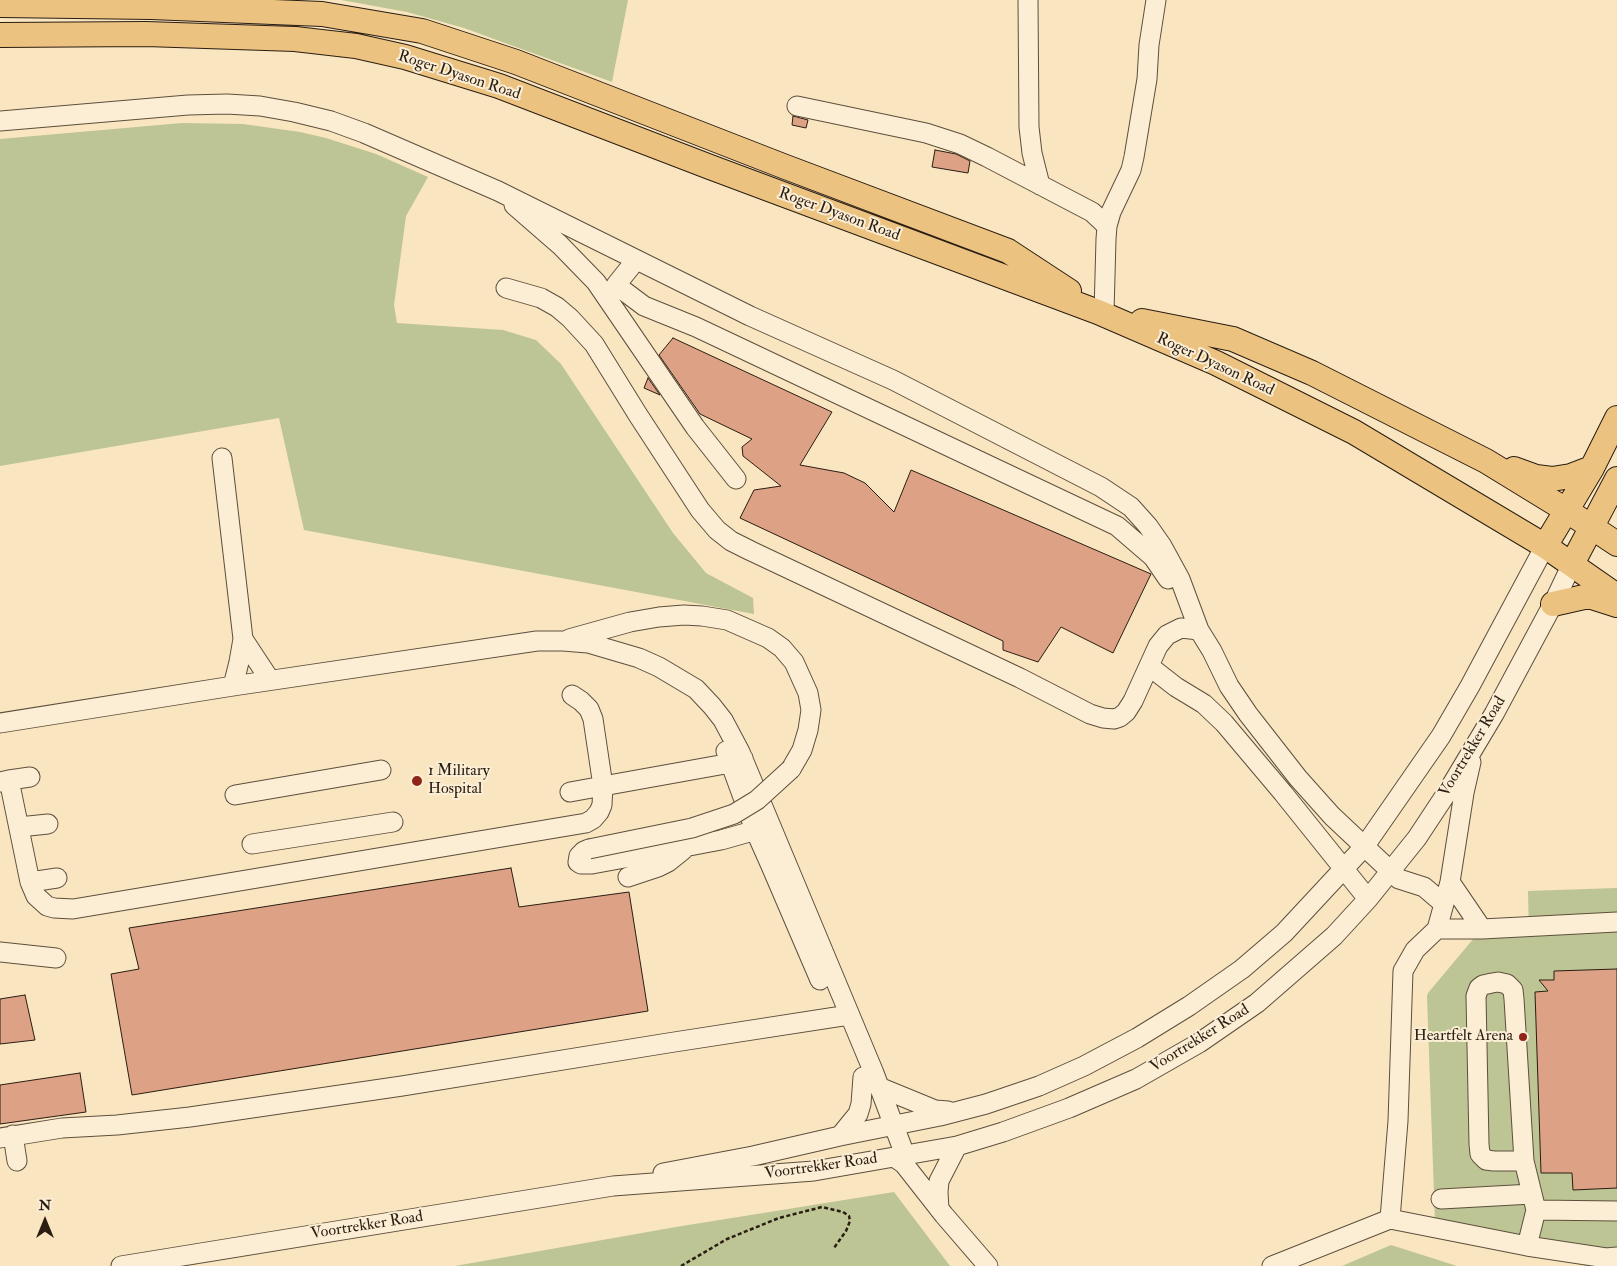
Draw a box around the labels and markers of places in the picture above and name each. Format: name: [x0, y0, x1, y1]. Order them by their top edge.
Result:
place label: 1 Military Hospital: [428, 762, 490, 800]
marker: 1 Military Hospital: [410, 774, 424, 788]
place label: Heartfelt Arena: [1414, 1027, 1513, 1047]
marker: Heartfelt Arena: [1517, 1031, 1529, 1043]

